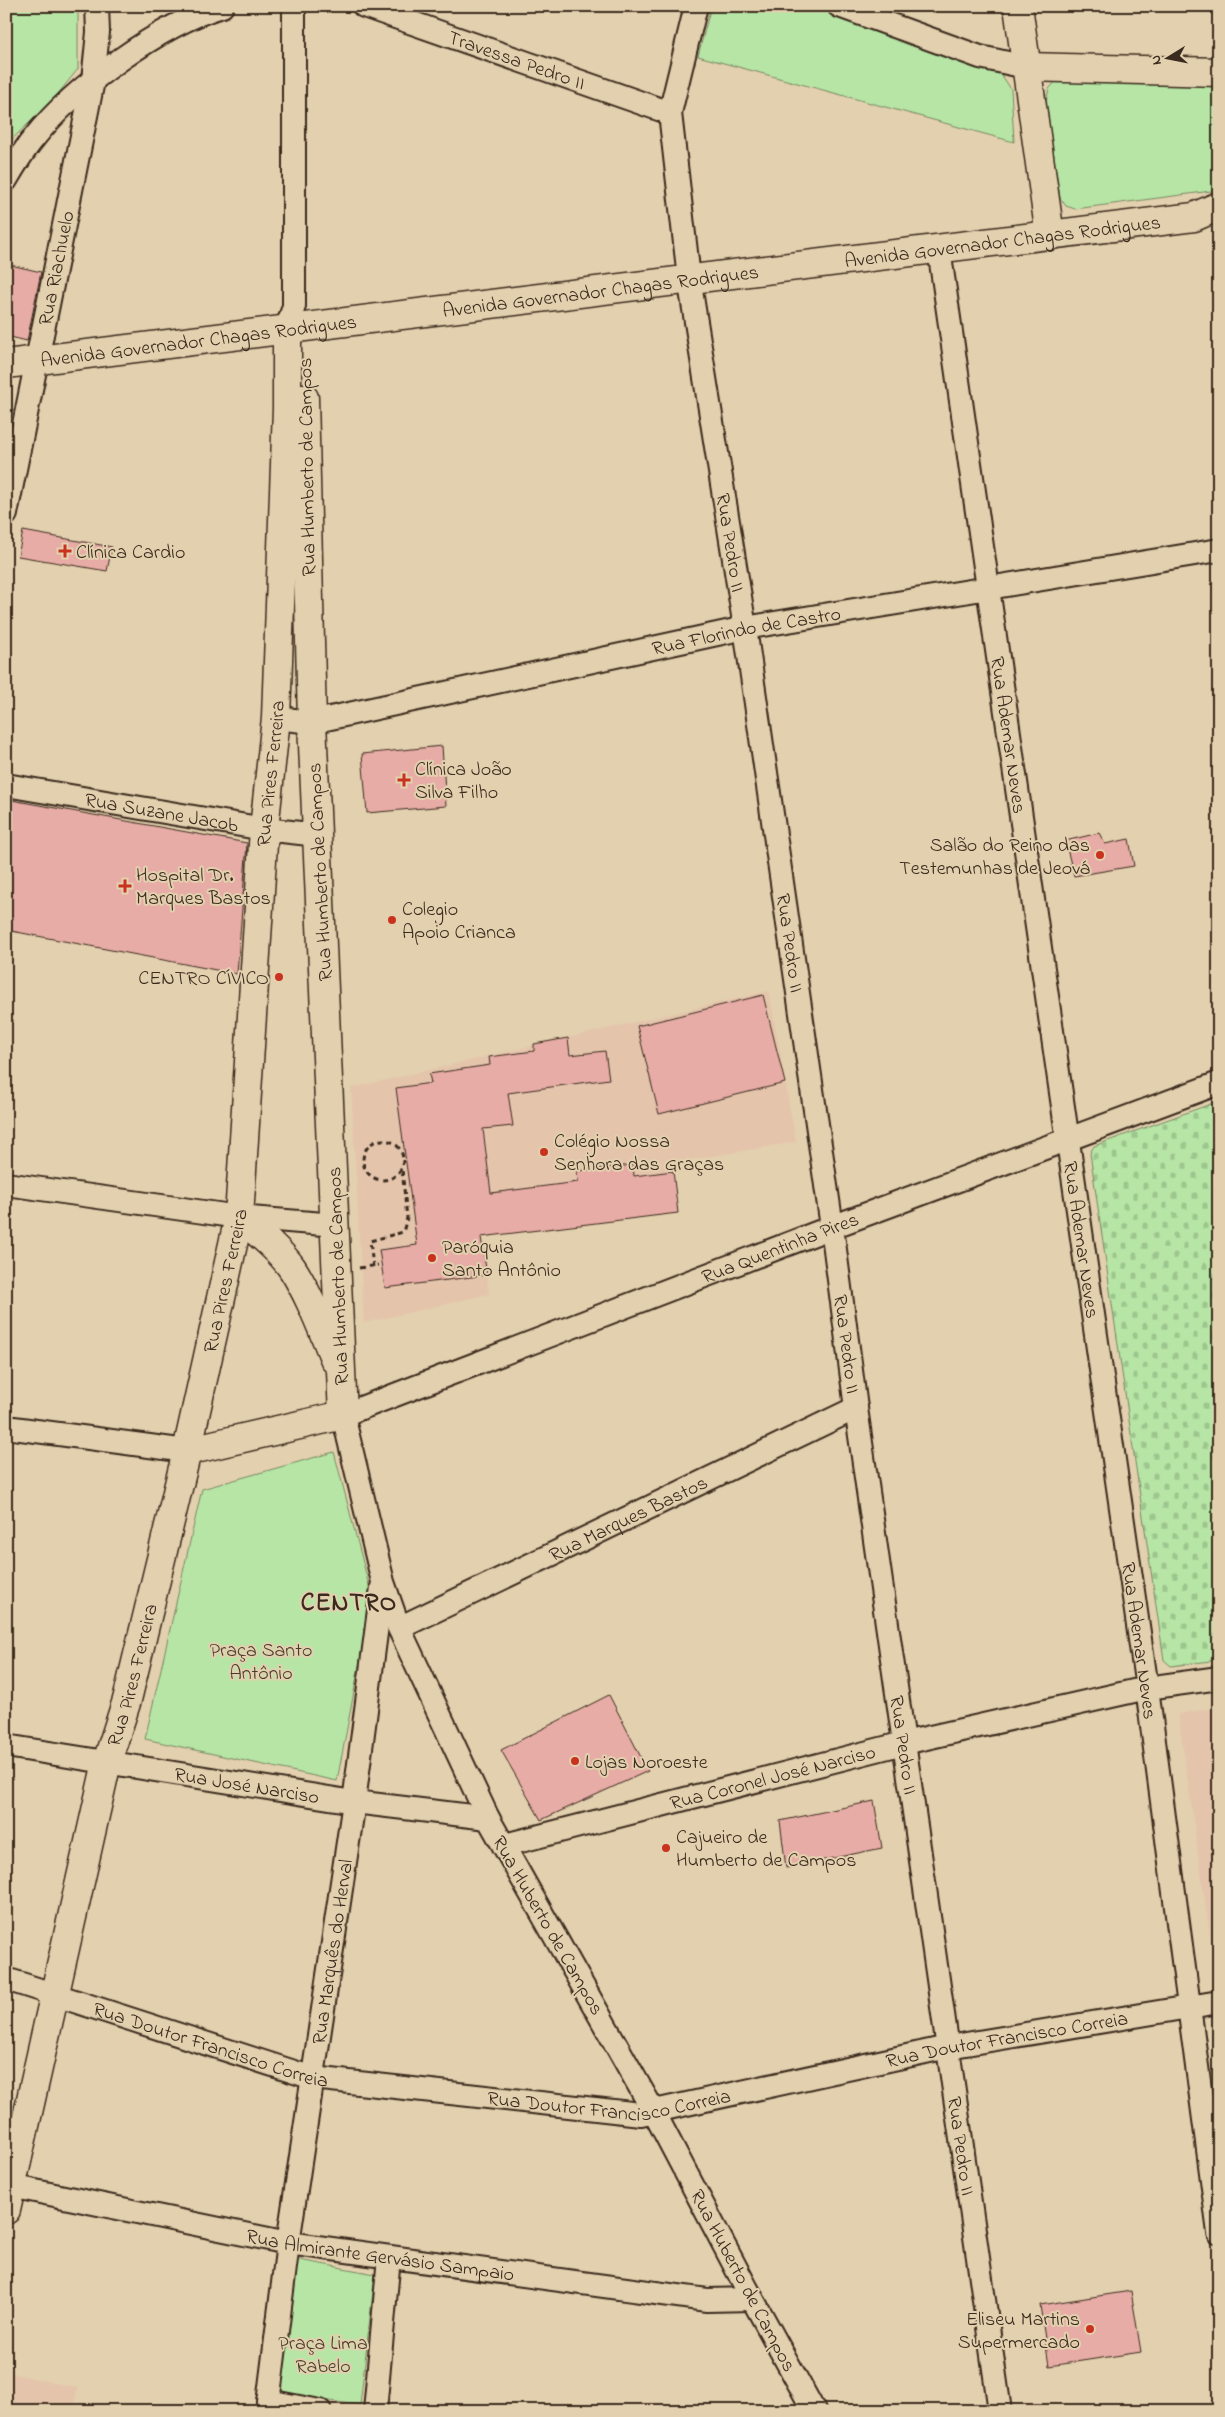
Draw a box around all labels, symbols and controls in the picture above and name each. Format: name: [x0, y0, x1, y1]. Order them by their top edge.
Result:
street label: Travessa Pedro II: [444, 24, 589, 99]
north arrow: [1142, 32, 1192, 82]
text: N: [1146, 54, 1168, 66]
street label: Rua Riachuelo: [32, 209, 84, 328]
street label: Avenida Governador Chagas Rodrigues: [843, 209, 1163, 277]
street label: Avenida Governador Chagas Rodrigues: [441, 259, 761, 327]
street label: Avenida Governador Chagas Rodrigues: [39, 309, 359, 377]
street label: Rua Humberto de Campos: [292, 357, 325, 576]
street label: Rua Pedro II: [707, 491, 751, 594]
place label: Clínica Cardio: [76, 539, 185, 568]
marker: Clínica Cardio: [58, 544, 72, 558]
street label: Rua Florindo de Castro: [649, 600, 843, 665]
street label: Rua Ademar Neves: [981, 655, 1032, 816]
street label: Rua Pires Ferreira: [251, 700, 294, 847]
place label: Clínica João Silva Filho: [415, 756, 512, 808]
street label: Rua Humberto de Campos: [301, 762, 342, 982]
marker: Clínica João Silva Filho: [397, 773, 411, 787]
street label: Rua Suzane Jacob: [82, 787, 241, 841]
place label: Salão do Reino das Testemunhas de Jeová: [899, 832, 1090, 884]
marker: Salão do Reino das Testemunhas de Jeová: [1094, 849, 1106, 861]
place label: Hospital Dr. Marques Bastos: [136, 862, 271, 914]
marker: Hospital Dr. Marques Bastos: [118, 879, 132, 893]
street label: Rua Pedro II: [767, 892, 810, 995]
place label: Colegio Apoio Crianca: [402, 896, 516, 948]
marker: Colegio Apoio Crianca: [386, 914, 398, 926]
place label: CENTRO CÍVICO: [138, 965, 269, 994]
marker: CENTRO CÍVICO: [273, 971, 285, 983]
place label: Colégio Nossa Senhora das Graças: [554, 1128, 724, 1180]
marker: Colégio Nossa Senhora das Graças: [538, 1146, 550, 1158]
street label: Rua Ademar Neves: [1054, 1160, 1105, 1320]
street label: Rua Humberto de Campos: [321, 1166, 358, 1386]
street label: Rua Quentinha Pires: [698, 1206, 863, 1293]
street label: Rua Pires Ferreira: [197, 1208, 256, 1356]
place label: Paróquia Santo Antônio: [442, 1234, 561, 1286]
marker: Paróquia Santo Antônio: [426, 1252, 438, 1264]
street label: Rua Pedro II: [824, 1293, 866, 1396]
street label: Rua Marques Bastos: [545, 1469, 713, 1571]
street label: Rua Ademar Neves: [1112, 1560, 1163, 1721]
district label: CENTRO: [301, 1586, 397, 1622]
street label: Rua Pires Ferreira: [101, 1601, 167, 1751]
park label: Praça Santo Antônio: [210, 1637, 312, 1689]
street label: Rua Pedro II: [880, 1694, 923, 1797]
street label: Rua Coronel José Narciso: [667, 1739, 879, 1819]
place label: Lojas Noroeste: [585, 1749, 708, 1778]
marker: Lojas Noroeste: [569, 1755, 581, 1767]
street label: Rua José Narciso: [172, 1761, 321, 1813]
place label: Cajueiro de Humberto de Campos: [676, 1824, 856, 1876]
street label: Rua Huberto de Campos: [484, 1831, 610, 2021]
marker: Cajueiro de Humberto de Campos: [660, 1842, 672, 1854]
street label: Rua Marquês do Herval: [306, 1857, 362, 2046]
street label: Rua Doutor Francisco Correia: [89, 1996, 329, 2097]
street label: Rua Doutor Francisco Correia: [883, 2005, 1130, 2077]
street label: Rua Doutor Francisco Correia: [486, 2083, 734, 2131]
street label: Rua Pedro II: [938, 2095, 981, 2198]
street label: Rua Huberto de Campos: [681, 2185, 802, 2378]
street label: Rua Almirante Gervásio Sampaio: [243, 2223, 516, 2291]
place label: Eliseu Martins Supermercado: [958, 2306, 1080, 2358]
marker: Eliseu Martins Supermercado: [1084, 2323, 1096, 2335]
park label: Praça Lima Rabelo: [278, 2330, 368, 2382]

